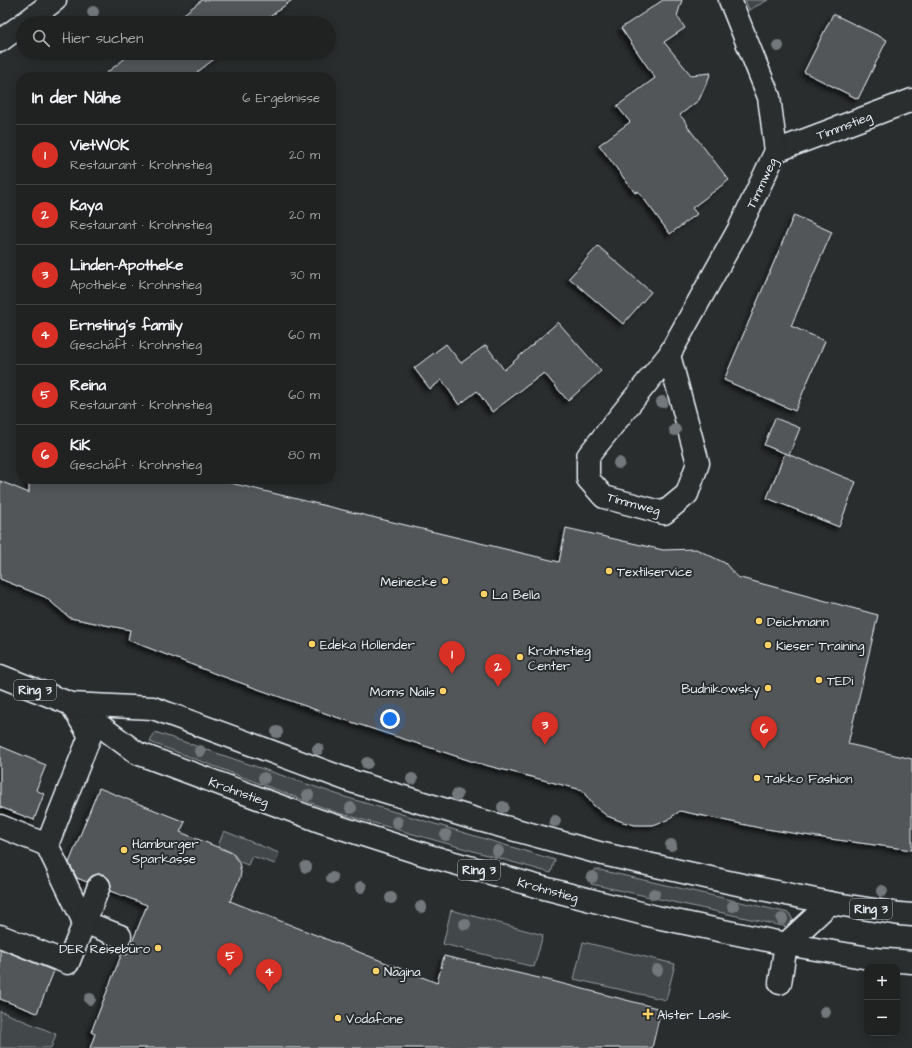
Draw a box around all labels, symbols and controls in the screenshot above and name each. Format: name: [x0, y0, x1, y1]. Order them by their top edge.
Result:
search box: [16, 16, 336, 60]
icon: search: [30, 27, 52, 49]
text: Hier suchen: [62, 28, 143, 49]
text: In der Nähe: [32, 86, 121, 110]
text: 6 Ergebnisse: [242, 89, 320, 107]
street label: Timmstieg: [814, 107, 875, 146]
text: VietWOK: [70, 135, 129, 156]
text: 1: [44, 146, 46, 164]
text: 20 m: [289, 146, 320, 164]
street label: Timmweg: [742, 155, 783, 212]
text: Restaurant · Krohnstieg: [70, 156, 212, 174]
text: Kaya: [70, 195, 103, 216]
text: 2: [41, 206, 49, 224]
text: 20 m: [289, 206, 320, 224]
text: Restaurant · Krohnstieg: [70, 216, 212, 234]
text: Linden-Apotheke: [70, 255, 183, 276]
text: 3: [42, 266, 48, 284]
text: 30 m: [290, 266, 320, 284]
text: Apotheke · Krohnstieg: [70, 276, 202, 294]
text: Ernsting's family: [70, 315, 183, 336]
text: 4: [41, 326, 49, 344]
text: 60 m: [288, 326, 320, 344]
text: Geschäft · Krohnstieg: [70, 336, 202, 354]
text: Reina: [70, 375, 106, 396]
text: 5: [40, 386, 50, 404]
text: 60 m: [288, 386, 320, 404]
text: Restaurant · Krohnstieg: [70, 396, 212, 414]
text: KiK: [70, 435, 90, 456]
text: 6: [41, 446, 49, 464]
text: 80 m: [288, 446, 320, 464]
text: Geschäft · Krohnstieg: [70, 456, 202, 474]
street label: Timmweg: [605, 488, 663, 521]
place label: Textilservice: [617, 563, 692, 581]
marker: Textilservice: [604, 566, 614, 576]
place label: Meinecke: [380, 573, 437, 591]
marker: Meinecke: [440, 576, 450, 586]
place label: La Bella: [492, 586, 540, 604]
marker: La Bella: [479, 589, 489, 599]
place label: Deichmann: [767, 613, 829, 631]
marker: Deichmann: [754, 616, 764, 626]
place label: Edeka Hollender: [320, 636, 415, 654]
place label: Kieser Training: [776, 637, 865, 656]
marker: Edeka Hollender: [307, 639, 317, 649]
marker: Kieser Training: [763, 640, 773, 650]
pin: 1: [439, 641, 465, 674]
place label: Krohnstieg Center: [528, 642, 591, 675]
marker: Krohnstieg Center: [515, 652, 525, 662]
pin: 2: [485, 654, 511, 687]
place label: TEDi: [827, 672, 853, 690]
marker: TEDi: [814, 675, 824, 685]
road number: Ring 3: [14, 680, 56, 700]
place label: Budnikowsky: [682, 680, 760, 699]
place label: Moms Nails: [370, 683, 435, 701]
marker: Budnikowsky: [763, 683, 773, 693]
marker: Moms Nails: [438, 686, 448, 696]
your location: [380, 709, 400, 729]
pin: 3: [532, 712, 558, 745]
pin: 6: [751, 716, 777, 749]
place label: Takko Fashion: [765, 770, 853, 788]
street label: Krohnstieg: [206, 773, 272, 812]
marker: Takko Fashion: [752, 773, 762, 783]
place label: Hamburger Sparkasse: [132, 835, 199, 868]
marker: Hamburger Sparkasse: [119, 845, 129, 855]
road number: Ring 3: [458, 860, 500, 880]
street label: Krohnstieg: [515, 873, 581, 908]
road number: Ring 3: [850, 899, 892, 919]
place label: DER Reisebüro: [59, 940, 151, 958]
marker: DER Reisebüro: [153, 943, 163, 953]
pin: 5: [217, 943, 243, 976]
pin: 4: [256, 959, 282, 992]
place label: Nagina: [384, 963, 421, 982]
map controls: [864, 964, 900, 1036]
button: +: [864, 964, 900, 1000]
marker: Nagina: [371, 966, 381, 976]
button: −: [864, 1000, 900, 1036]
place label: Alster Lasik: [657, 1006, 731, 1024]
marker: Alster Lasik: [642, 1008, 654, 1020]
place label: Vodafone: [346, 1010, 403, 1028]
marker: Vodafone: [333, 1013, 343, 1023]

